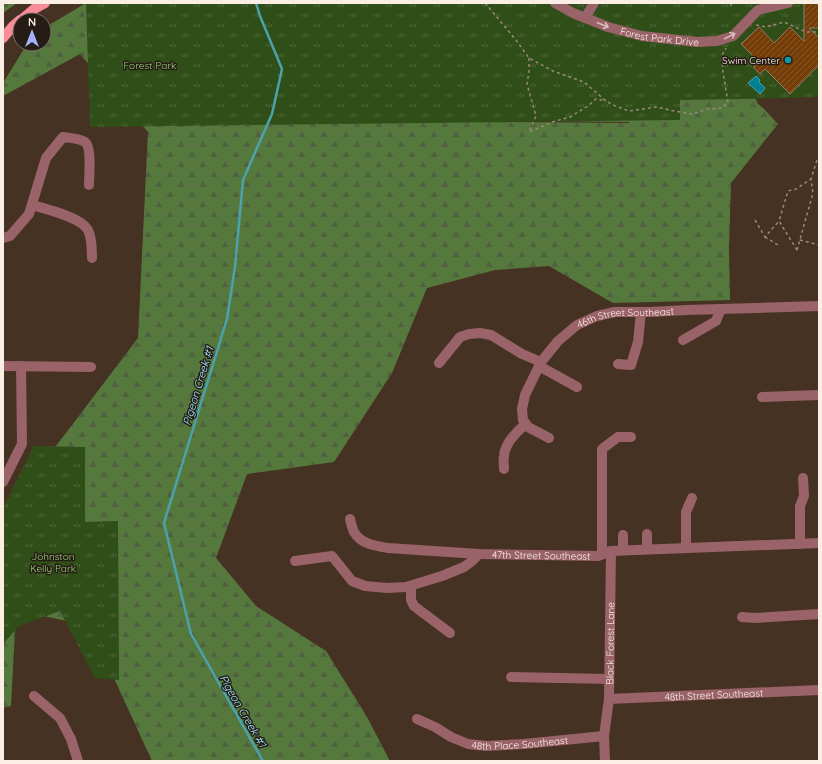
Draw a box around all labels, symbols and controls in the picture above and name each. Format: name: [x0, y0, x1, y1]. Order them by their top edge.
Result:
north arrow: [12, 12, 52, 52]
text: N: [28, 15, 36, 29]
one-way arrow: [597, 21, 609, 29]
street label: Forest Park Drive: [619, 24, 700, 49]
one-way arrow: [724, 31, 736, 39]
place label: Swim Center: [722, 54, 780, 67]
marker: Swim Center: [783, 55, 793, 65]
park label: Forest Park: [124, 59, 176, 72]
street label: 46th Street Southeast: [575, 304, 675, 331]
water label: Pigeon Creek #1: [179, 344, 217, 427]
street label: 47th Street Southeast: [492, 548, 591, 562]
park label: Johnston Kelly Park: [30, 550, 76, 575]
street label: Black Forest Lane: [603, 602, 617, 685]
water label: Pigeon Creek #1: [217, 672, 270, 751]
street label: 48th Street Southeast: [664, 686, 764, 703]
street label: 48th Place Southeast: [471, 733, 569, 753]

